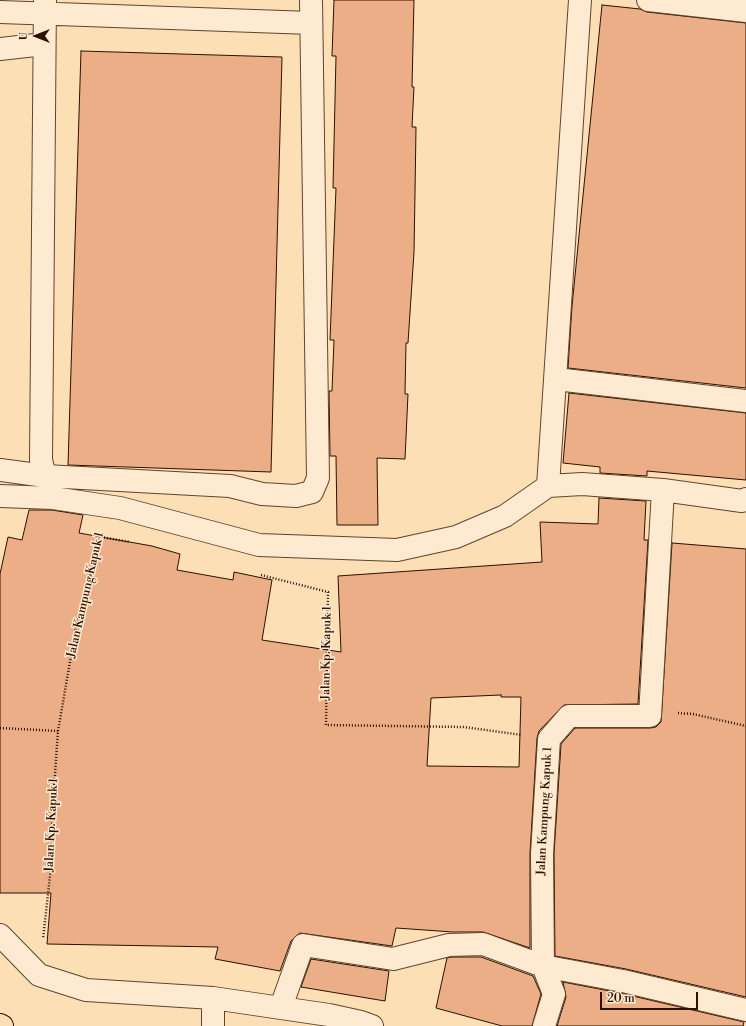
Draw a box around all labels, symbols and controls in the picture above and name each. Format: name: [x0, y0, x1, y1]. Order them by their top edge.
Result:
north arrow: [16, 16, 56, 56]
text: U: [17, 32, 31, 40]
street label: Jalan Kampung Kapuk 1: [65, 531, 107, 659]
street label: Jalan Kp. Kapuk 1: [319, 606, 335, 700]
street label: Jalan Kampung Kapuk 1: [534, 746, 556, 876]
street label: Jalan Kp. Kapuk 1: [42, 778, 62, 872]
scale bar: [602, 984, 700, 1010]
text: 20 m: [607, 991, 635, 1006]

